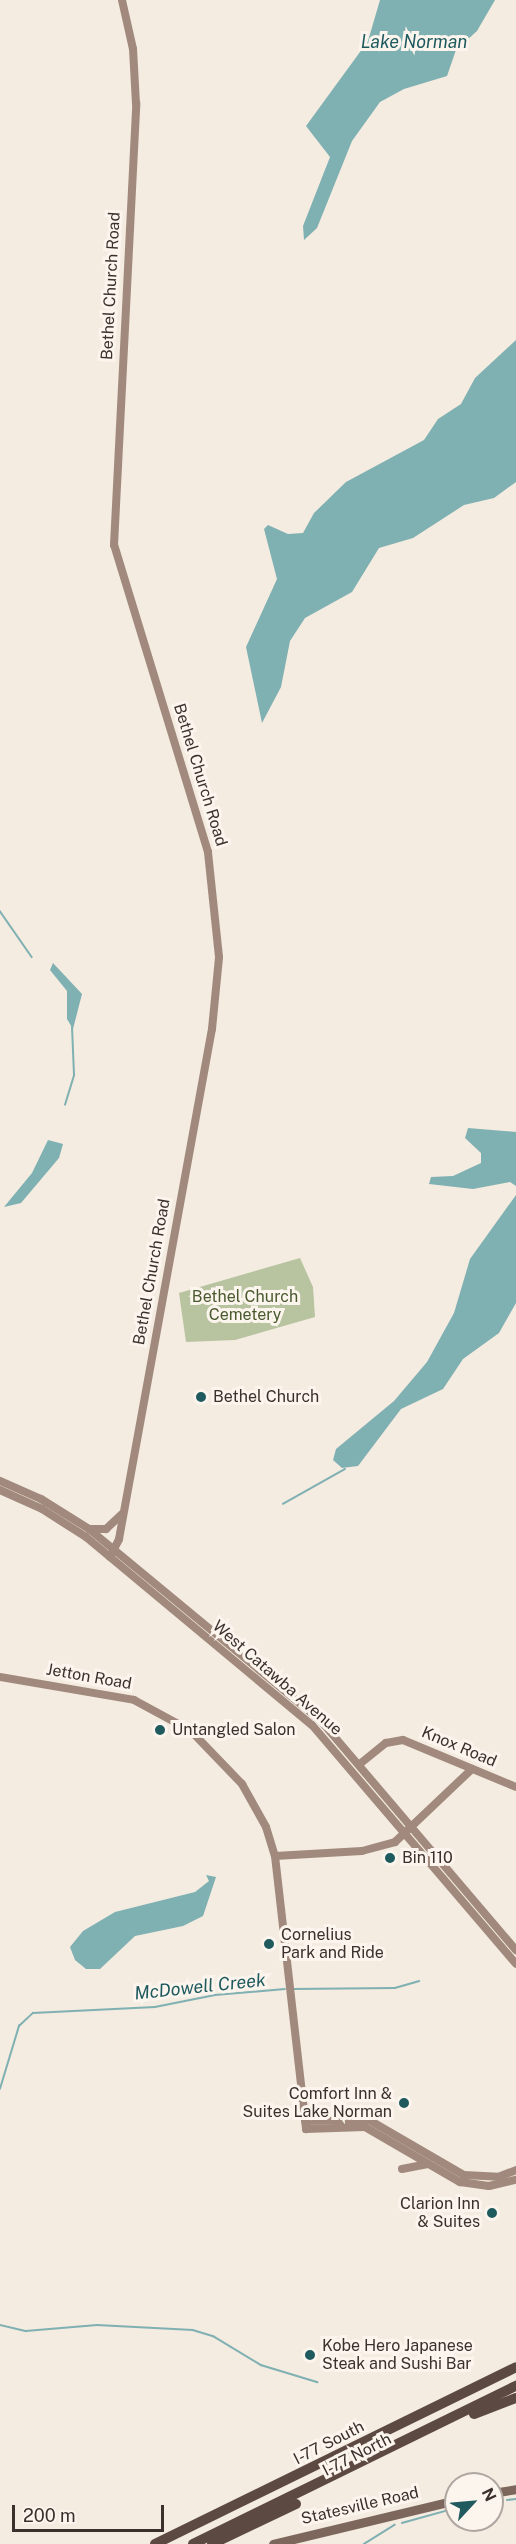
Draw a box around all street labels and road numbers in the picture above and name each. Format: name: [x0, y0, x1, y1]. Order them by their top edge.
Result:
street label: Bethel Church Road: [98, 212, 124, 360]
street label: Bethel Church Road: [169, 701, 231, 849]
street label: Bethel Church Road: [130, 1197, 174, 1347]
street label: West Catawba Avenue: [208, 1617, 346, 1739]
street label: Jetton Road: [45, 1660, 133, 1694]
street label: Knox Road: [419, 1723, 499, 1771]
street label: I-77 South: [291, 2417, 367, 2469]
street label: I-77 North: [319, 2430, 395, 2480]
street label: Statesville Road: [299, 2483, 421, 2529]

